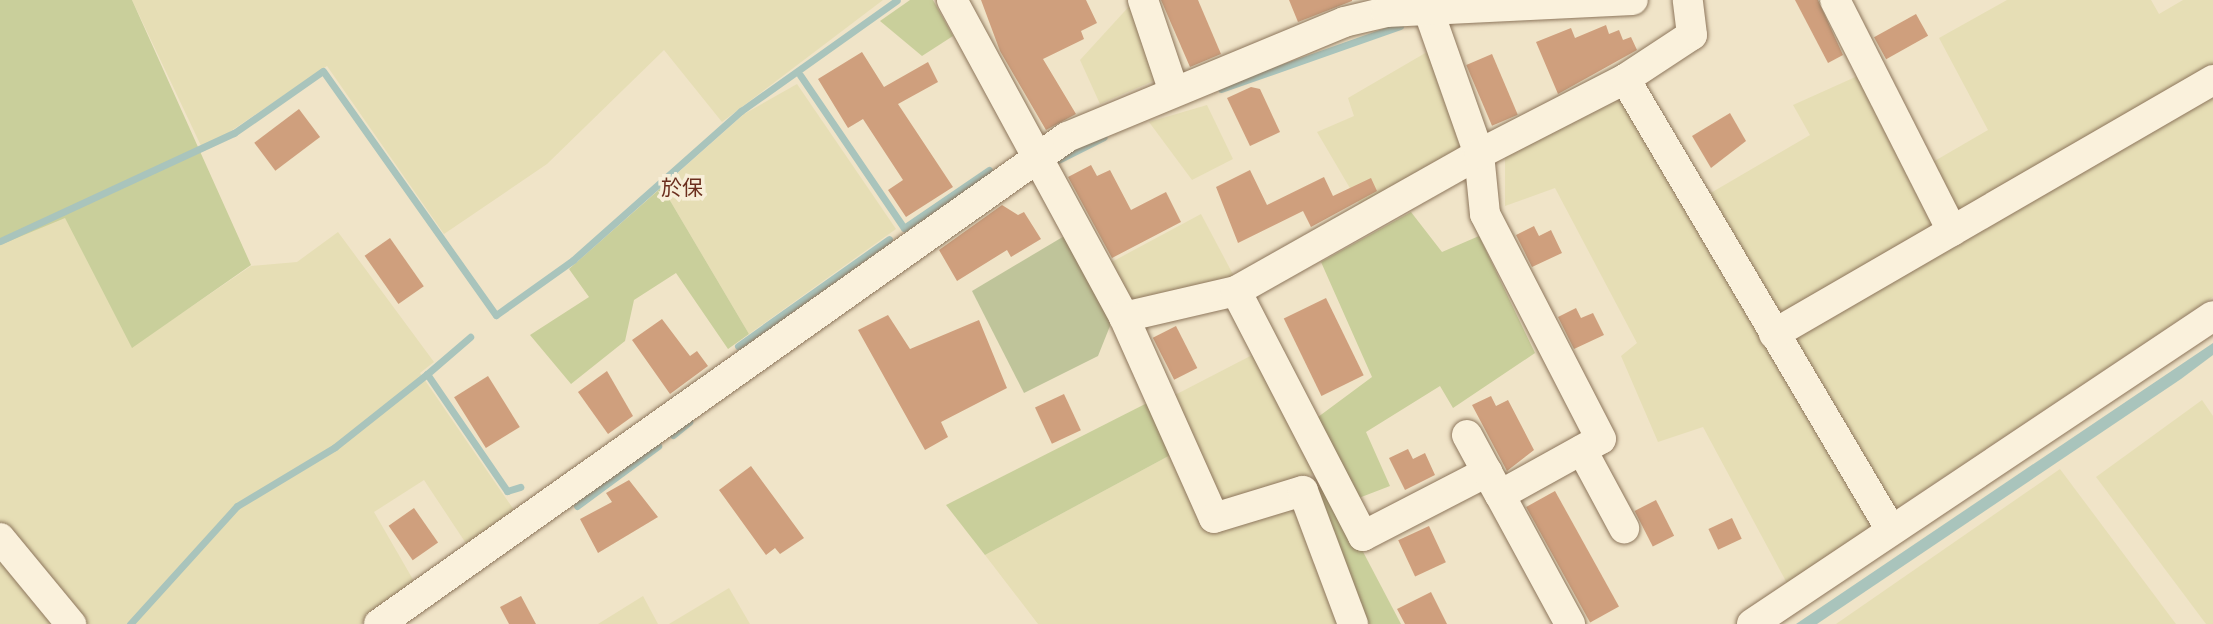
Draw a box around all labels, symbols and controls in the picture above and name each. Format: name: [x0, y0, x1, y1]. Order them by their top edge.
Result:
district label: 於保: [661, 175, 703, 201]

